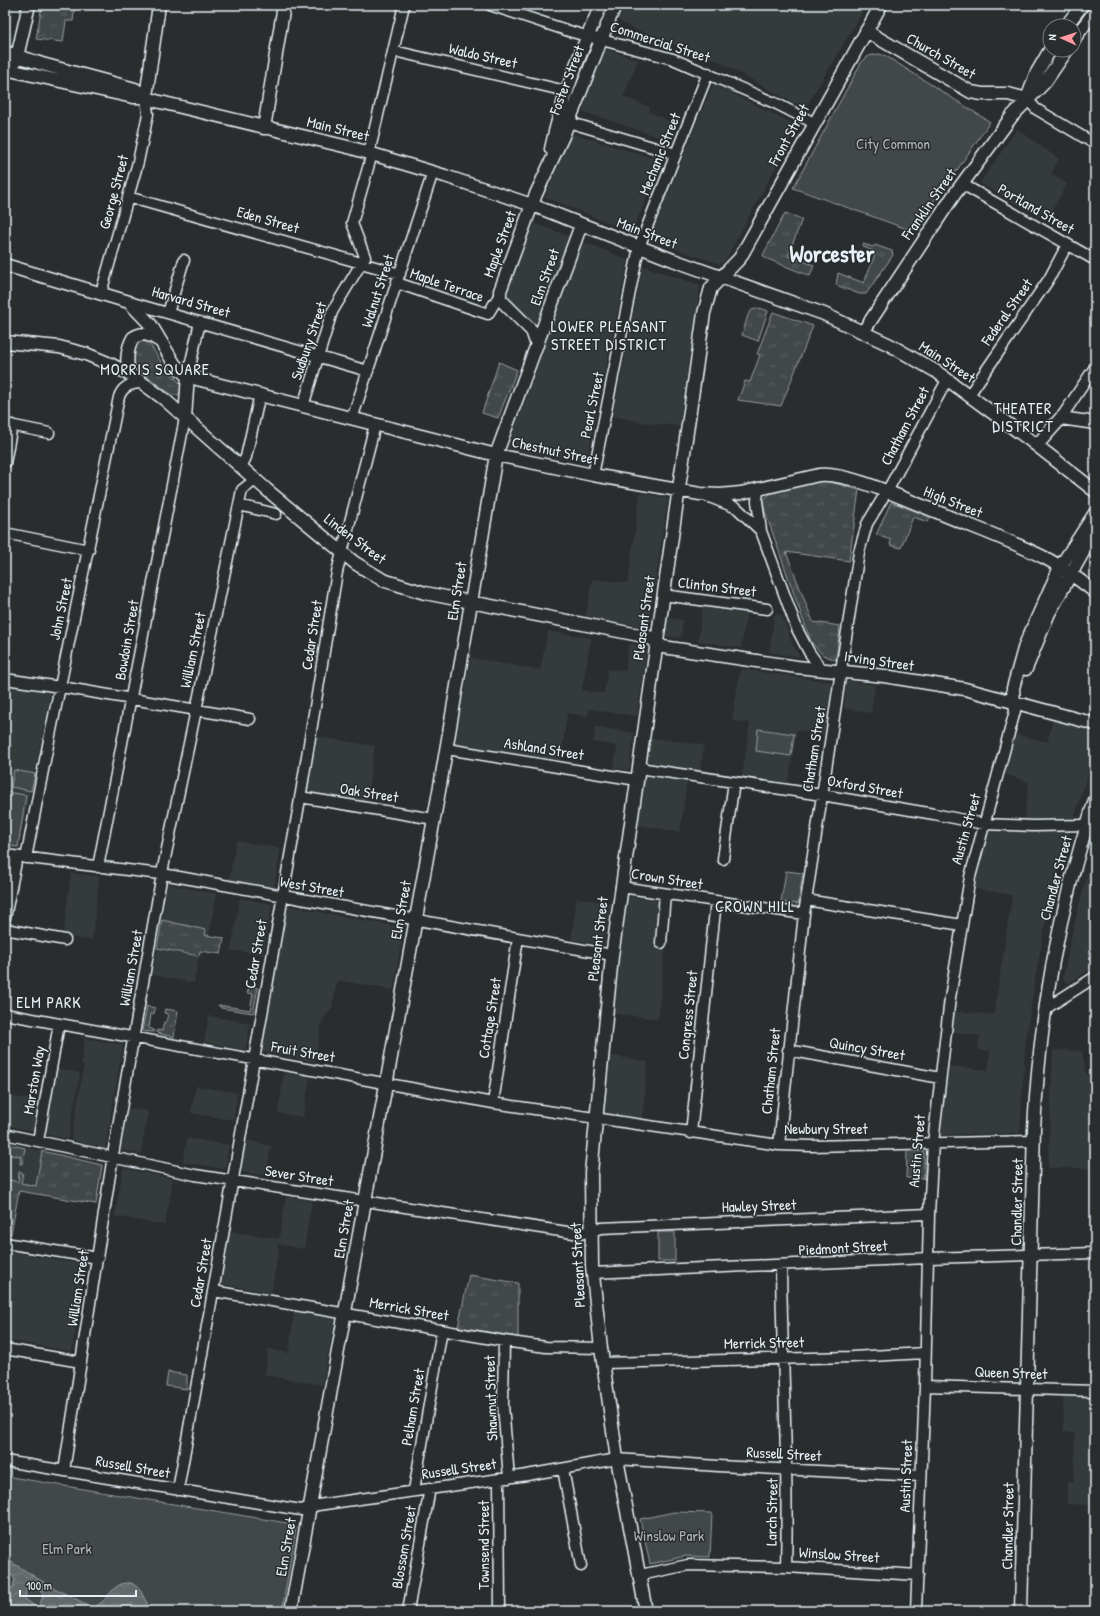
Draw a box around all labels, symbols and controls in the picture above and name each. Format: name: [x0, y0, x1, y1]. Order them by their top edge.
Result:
street label: Commercial Street: [608, 15, 714, 68]
north arrow: [1042, 18, 1082, 58]
street label: Church Street: [903, 27, 980, 84]
text: N: [1045, 34, 1059, 41]
street label: Waldo Street: [447, 37, 520, 74]
street label: Foster Street: [543, 41, 590, 118]
street label: Front Street: [762, 99, 815, 170]
street label: Mechanic Street: [633, 109, 686, 198]
street label: Main Street: [305, 111, 372, 147]
park label: City Common: [856, 133, 930, 154]
street label: George Street: [94, 152, 134, 231]
street label: Franklin Street: [896, 163, 961, 244]
street label: Portland Street: [994, 178, 1079, 239]
street label: Eden Street: [235, 201, 302, 239]
street label: Maple Street: [478, 207, 522, 280]
street label: Main Street: [614, 211, 681, 254]
district label: Worcester: [789, 238, 875, 269]
street label: Elm Street: [525, 245, 565, 308]
street label: Walnut Street: [356, 251, 399, 330]
street label: Maple Terrace: [407, 262, 487, 307]
street label: Federal Street: [975, 273, 1038, 350]
street label: Harvard Street: [150, 280, 234, 323]
street label: Sudbury Street: [285, 298, 332, 383]
district label: LOWER PLEASANT STREET DISTRICT: [551, 315, 667, 355]
street label: Main Street: [915, 336, 980, 388]
district label: MORRIS SQUARE: [100, 358, 210, 380]
street label: Pearl Street: [574, 369, 609, 440]
street label: Chatham Street: [875, 382, 934, 469]
district label: THEATER DISTRICT: [992, 397, 1054, 437]
street label: Chestnut Street: [510, 431, 601, 470]
street label: High Street: [921, 480, 987, 523]
street label: Linden Street: [320, 508, 391, 569]
street label: Elm Street: [442, 559, 472, 622]
street label: Clinton Street: [677, 571, 758, 602]
street label: Pleasant Street: [627, 574, 660, 661]
street label: John Street: [44, 575, 78, 642]
street label: Bowdoin Street: [109, 597, 144, 682]
street label: Cedar Street: [296, 598, 327, 671]
street label: William Street: [174, 609, 211, 690]
street label: Irving Street: [843, 645, 916, 676]
street label: Chatham Street: [796, 704, 831, 793]
street label: Ashland Street: [503, 732, 586, 765]
street label: Oxford Street: [826, 770, 905, 804]
street label: Oak Street: [338, 778, 401, 808]
street label: Austin Street: [945, 790, 986, 867]
street label: Chandler Street: [1034, 832, 1077, 923]
street label: Crown Street: [630, 862, 705, 895]
street label: West Street: [278, 871, 347, 903]
street label: Elm Street: [385, 878, 416, 941]
street label: Pleasant Street: [582, 895, 613, 982]
district label: CROWN HILL: [715, 895, 795, 917]
street label: Cedar Street: [239, 917, 272, 990]
street label: William Street: [113, 927, 148, 1008]
street label: Congress Street: [672, 969, 703, 1060]
street label: Cottage Street: [473, 975, 506, 1060]
district label: ELM PARK: [16, 991, 82, 1013]
street label: Chatham Street: [756, 1026, 786, 1115]
street label: Quincy Street: [828, 1032, 907, 1066]
street label: Fruit Street: [269, 1035, 337, 1068]
street label: Marston Way: [17, 1044, 50, 1116]
street label: Austin Street: [903, 1113, 930, 1188]
street label: Newbury Street: [784, 1118, 869, 1139]
street label: Chandler Street: [1005, 1157, 1028, 1246]
street label: Sever Street: [263, 1160, 336, 1191]
street label: Hawley Street: [721, 1194, 797, 1217]
street label: Elm Street: [328, 1197, 359, 1260]
street label: Pleasant Street: [565, 1221, 590, 1308]
street label: Piedmont Street: [798, 1235, 889, 1260]
street label: Cedar Street: [184, 1236, 217, 1309]
street label: William Street: [61, 1247, 94, 1328]
street label: Merrick Street: [368, 1291, 451, 1326]
street label: Merrick Street: [724, 1331, 805, 1354]
street label: Shawmut Street: [478, 1354, 502, 1441]
street label: Queen Street: [974, 1361, 1049, 1384]
street label: Pelham Street: [395, 1366, 430, 1447]
street label: Austin Street: [894, 1438, 917, 1513]
street label: Russell Street: [746, 1441, 823, 1466]
street label: Russell Street: [94, 1450, 173, 1484]
street label: Russell Street: [420, 1453, 498, 1484]
street label: Larch Street: [760, 1477, 783, 1546]
street label: Chandler Street: [996, 1481, 1019, 1570]
street label: Townsend Street: [473, 1499, 494, 1590]
street label: Blossom Street: [386, 1503, 421, 1590]
street label: Elm Street: [270, 1515, 301, 1578]
park label: Winslow Park: [634, 1525, 704, 1546]
park label: Elm Park: [42, 1538, 92, 1559]
street label: Winslow Street: [798, 1541, 881, 1568]
scale bar: [20, 1572, 136, 1598]
text: 100 m: [26, 1577, 52, 1594]

